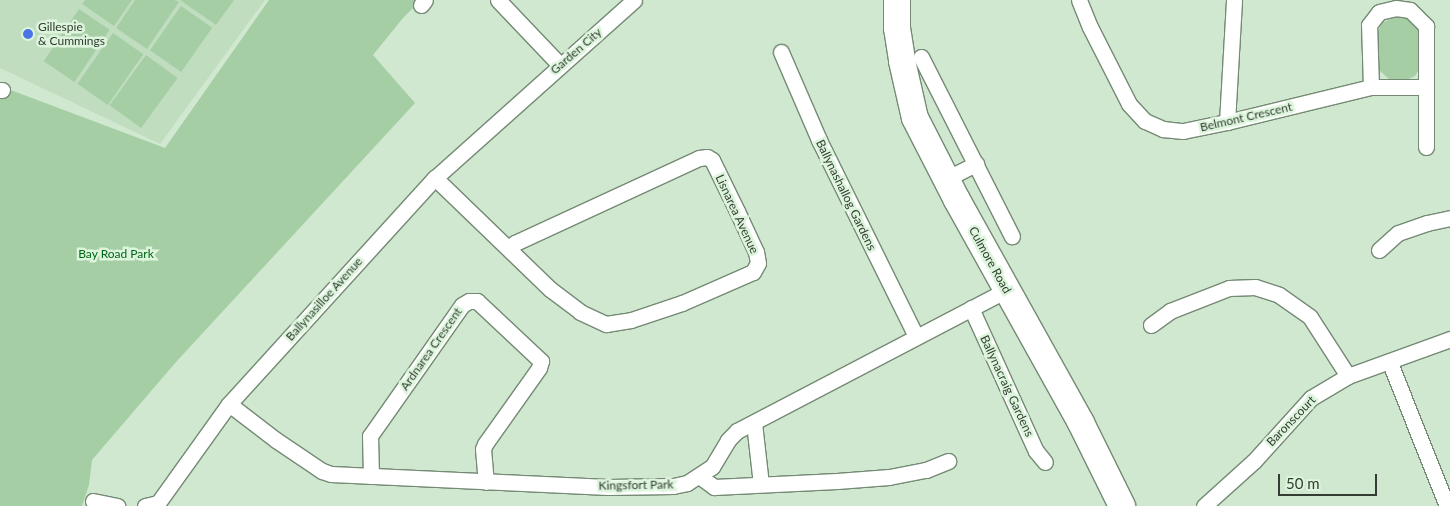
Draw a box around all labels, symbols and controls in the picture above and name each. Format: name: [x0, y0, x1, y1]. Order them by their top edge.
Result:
place label: Gillespie & Cummings: [38, 20, 105, 48]
street label: Garden City: [547, 25, 605, 77]
marker: Gillespie & Cummings: [22, 28, 34, 40]
street label: Belmont Crescent: [1199, 99, 1293, 135]
street label: Ballynashallog Gardens: [813, 137, 879, 253]
street label: Lisnarea Avenue: [712, 172, 762, 256]
street label: Culmore Road: [966, 224, 1014, 296]
park label: Bay Road Park: [78, 247, 154, 261]
street label: Ballynasilloe Avenue: [283, 254, 365, 344]
street label: Ardnarea Crescent: [397, 305, 465, 393]
street label: Ballynacraig Gardens: [977, 333, 1037, 439]
street label: Baronscourt: [1264, 393, 1318, 449]
scale bar: [1280, 464, 1379, 496]
text: 50 m: [1286, 474, 1320, 492]
street label: Kingsfort Park: [598, 477, 674, 493]

